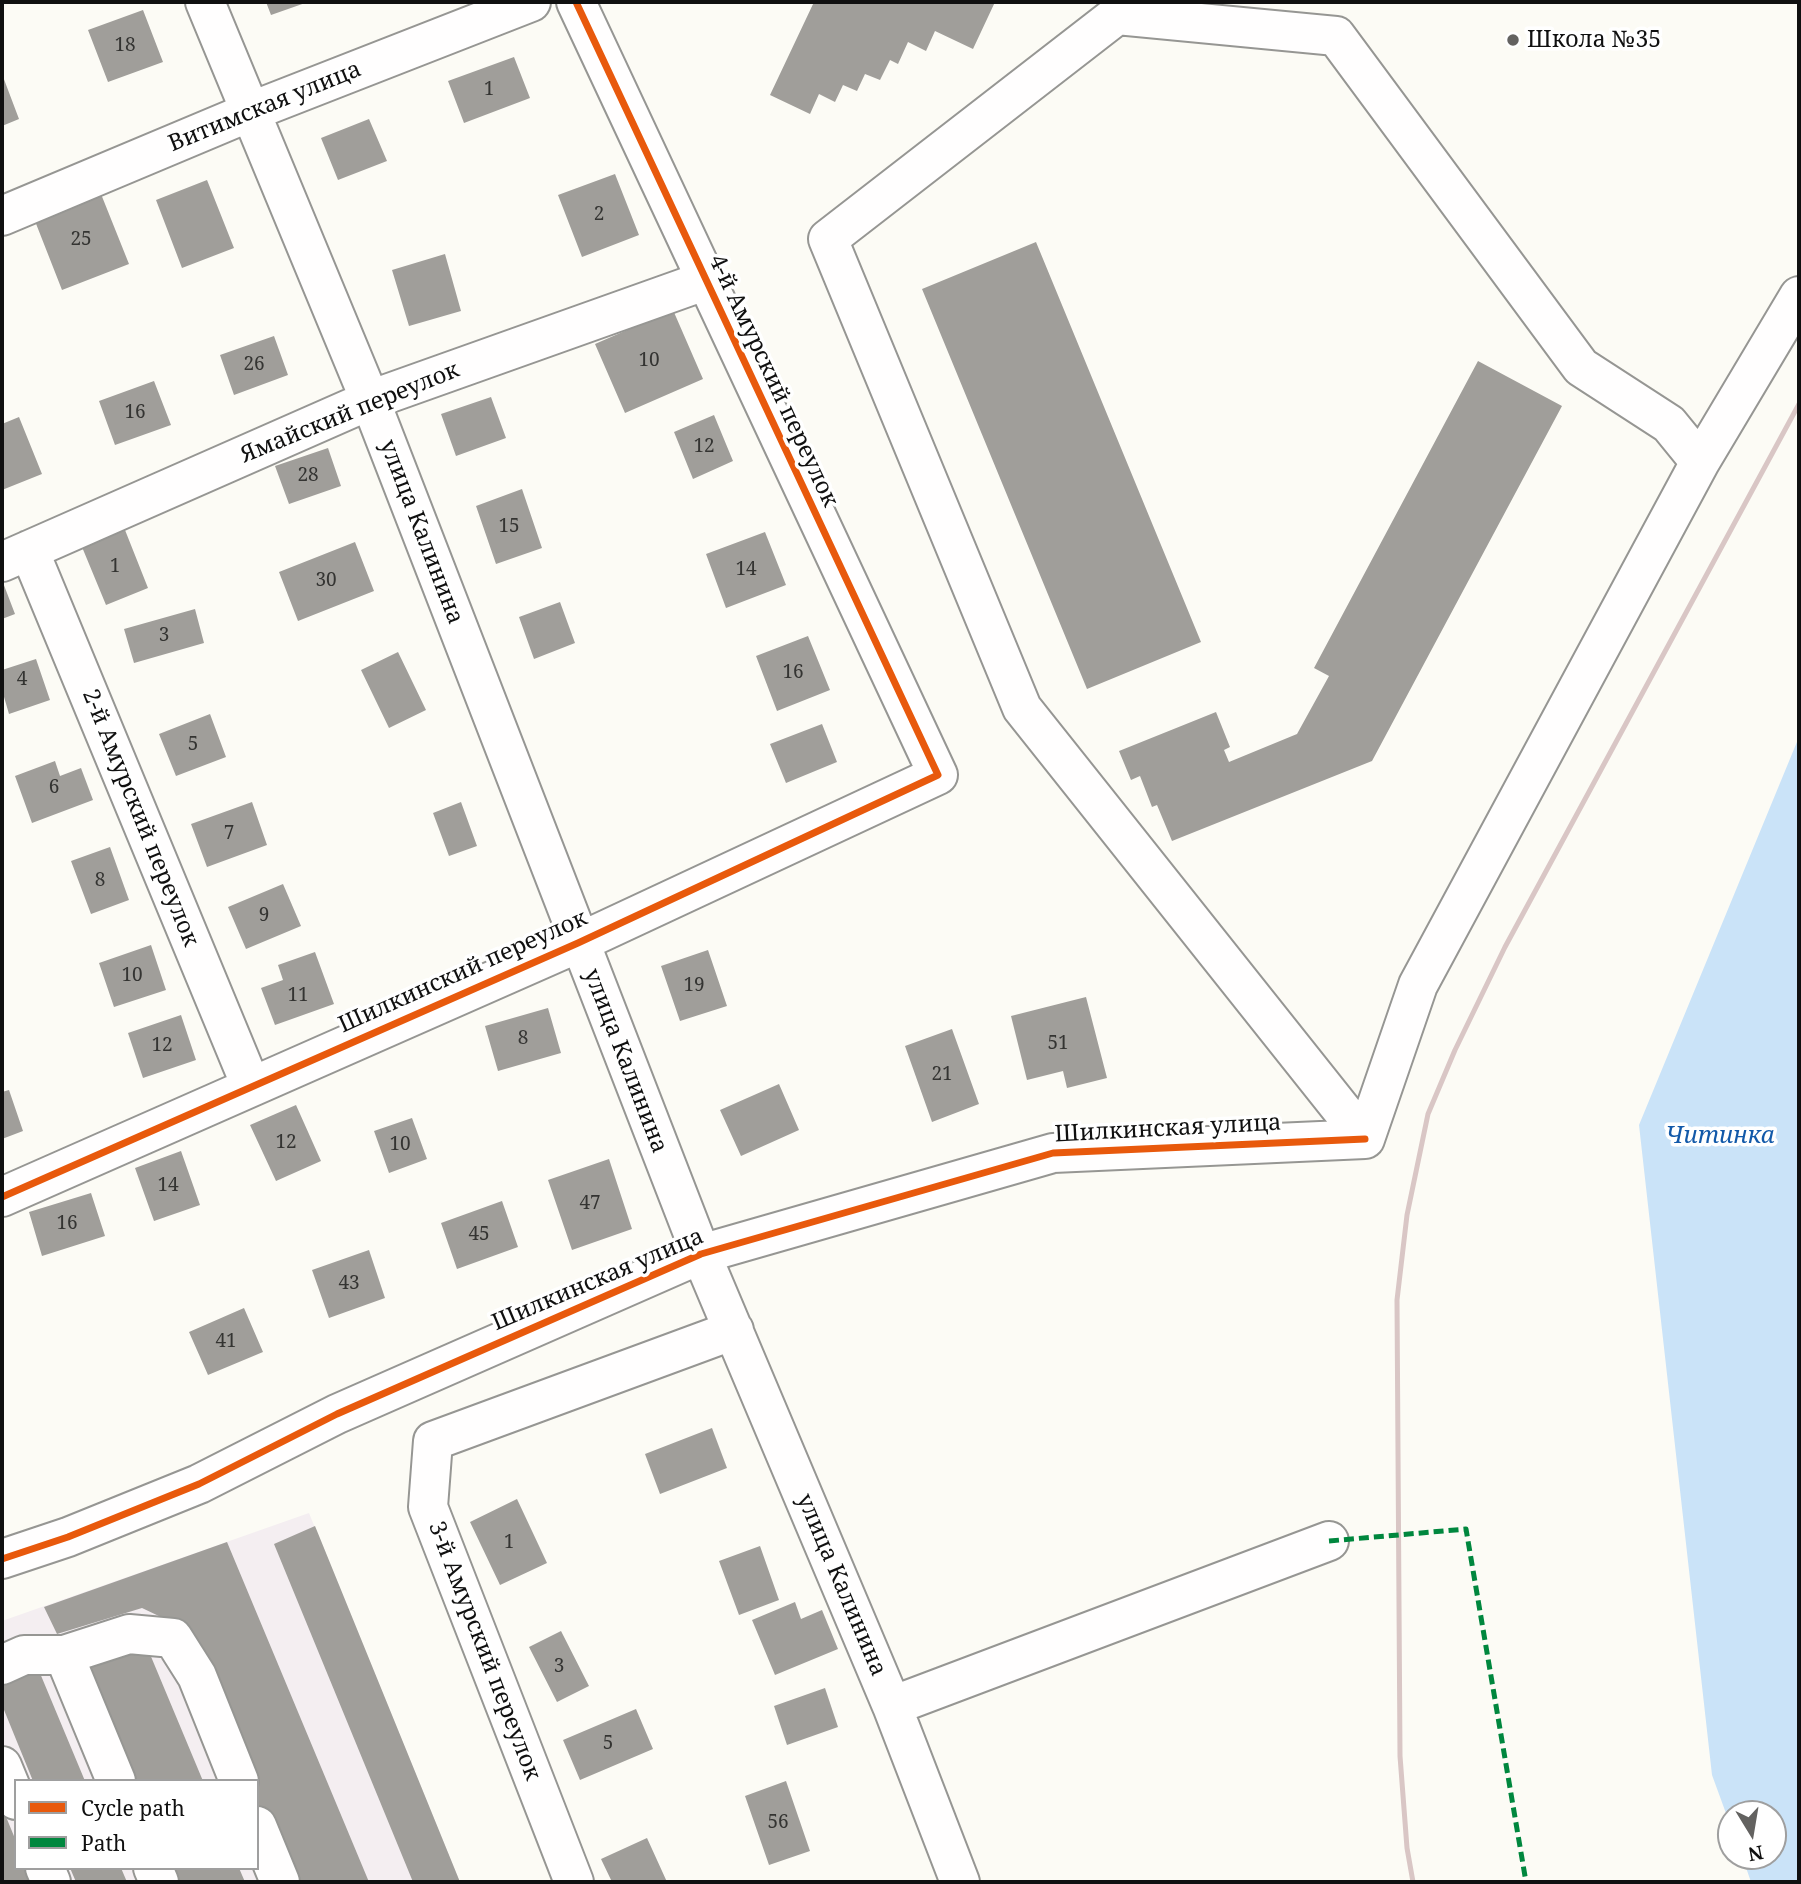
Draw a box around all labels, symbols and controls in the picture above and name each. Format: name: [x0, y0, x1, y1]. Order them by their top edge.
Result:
place label: Школа №35: [1527, 26, 1661, 54]
marker: Школа №35: [1505, 32, 1521, 48]
house number: 18: [114, 35, 136, 57]
street label: Витимская улица: [165, 56, 365, 158]
house number: 1: [484, 79, 494, 101]
house number: 2: [594, 204, 604, 226]
house number: 25: [70, 229, 92, 251]
street label: 4-й Амурский переулок: [702, 251, 844, 511]
house number: 10: [638, 350, 660, 372]
house number: 26: [243, 354, 265, 376]
street label: Ямайский переулок: [237, 357, 463, 469]
house number: 16: [124, 402, 146, 424]
street label: улица Калинина: [373, 436, 469, 628]
house number: 12: [693, 436, 715, 458]
house number: 28: [297, 465, 319, 487]
house number: 15: [498, 516, 520, 538]
house number: 1: [110, 556, 120, 578]
house number: 14: [735, 559, 757, 581]
house number: 30: [315, 570, 337, 592]
house number: 3: [159, 625, 169, 647]
house number: 16: [782, 662, 804, 684]
house number: 4: [17, 669, 27, 691]
street label: 2-й Амурский переулок: [76, 685, 204, 951]
house number: 5: [188, 734, 198, 756]
house number: 6: [49, 777, 59, 799]
house number: 7: [224, 823, 234, 845]
house number: 8: [95, 870, 105, 892]
house number: 9: [259, 905, 269, 927]
street label: Шилкинский переулок: [334, 905, 592, 1039]
house number: 10: [121, 965, 143, 987]
street label: улица Калинина: [577, 965, 673, 1157]
house number: 19: [683, 975, 705, 997]
house number: 11: [287, 985, 309, 1007]
house number: 8: [518, 1028, 528, 1050]
house number: 51: [1047, 1033, 1069, 1055]
house number: 12: [151, 1035, 173, 1057]
house number: 21: [931, 1064, 953, 1086]
street label: Шилкинская улица: [1054, 1109, 1282, 1149]
water label: Читинка: [1665, 1122, 1775, 1150]
house number: 12: [275, 1132, 297, 1154]
house number: 10: [389, 1134, 411, 1156]
house number: 14: [157, 1175, 179, 1197]
house number: 47: [579, 1193, 601, 1215]
house number: 16: [56, 1213, 78, 1235]
street label: Шилкинская улица: [488, 1223, 708, 1337]
house number: 45: [468, 1224, 490, 1246]
house number: 43: [338, 1273, 360, 1295]
house number: 41: [215, 1331, 237, 1353]
street label: улица Калинина: [790, 1490, 892, 1680]
street label: 3-й Амурский переулок: [422, 1518, 546, 1784]
house number: 1: [504, 1532, 514, 1554]
house number: 3: [554, 1656, 564, 1678]
house number: 5: [603, 1733, 613, 1755]
legend: [14, 1779, 259, 1870]
text: Cycle path: [81, 1794, 185, 1822]
north arrow: [1717, 1800, 1787, 1870]
house number: 56: [767, 1812, 789, 1834]
text: Path: [81, 1829, 126, 1857]
text: N: [1746, 1839, 1765, 1868]

